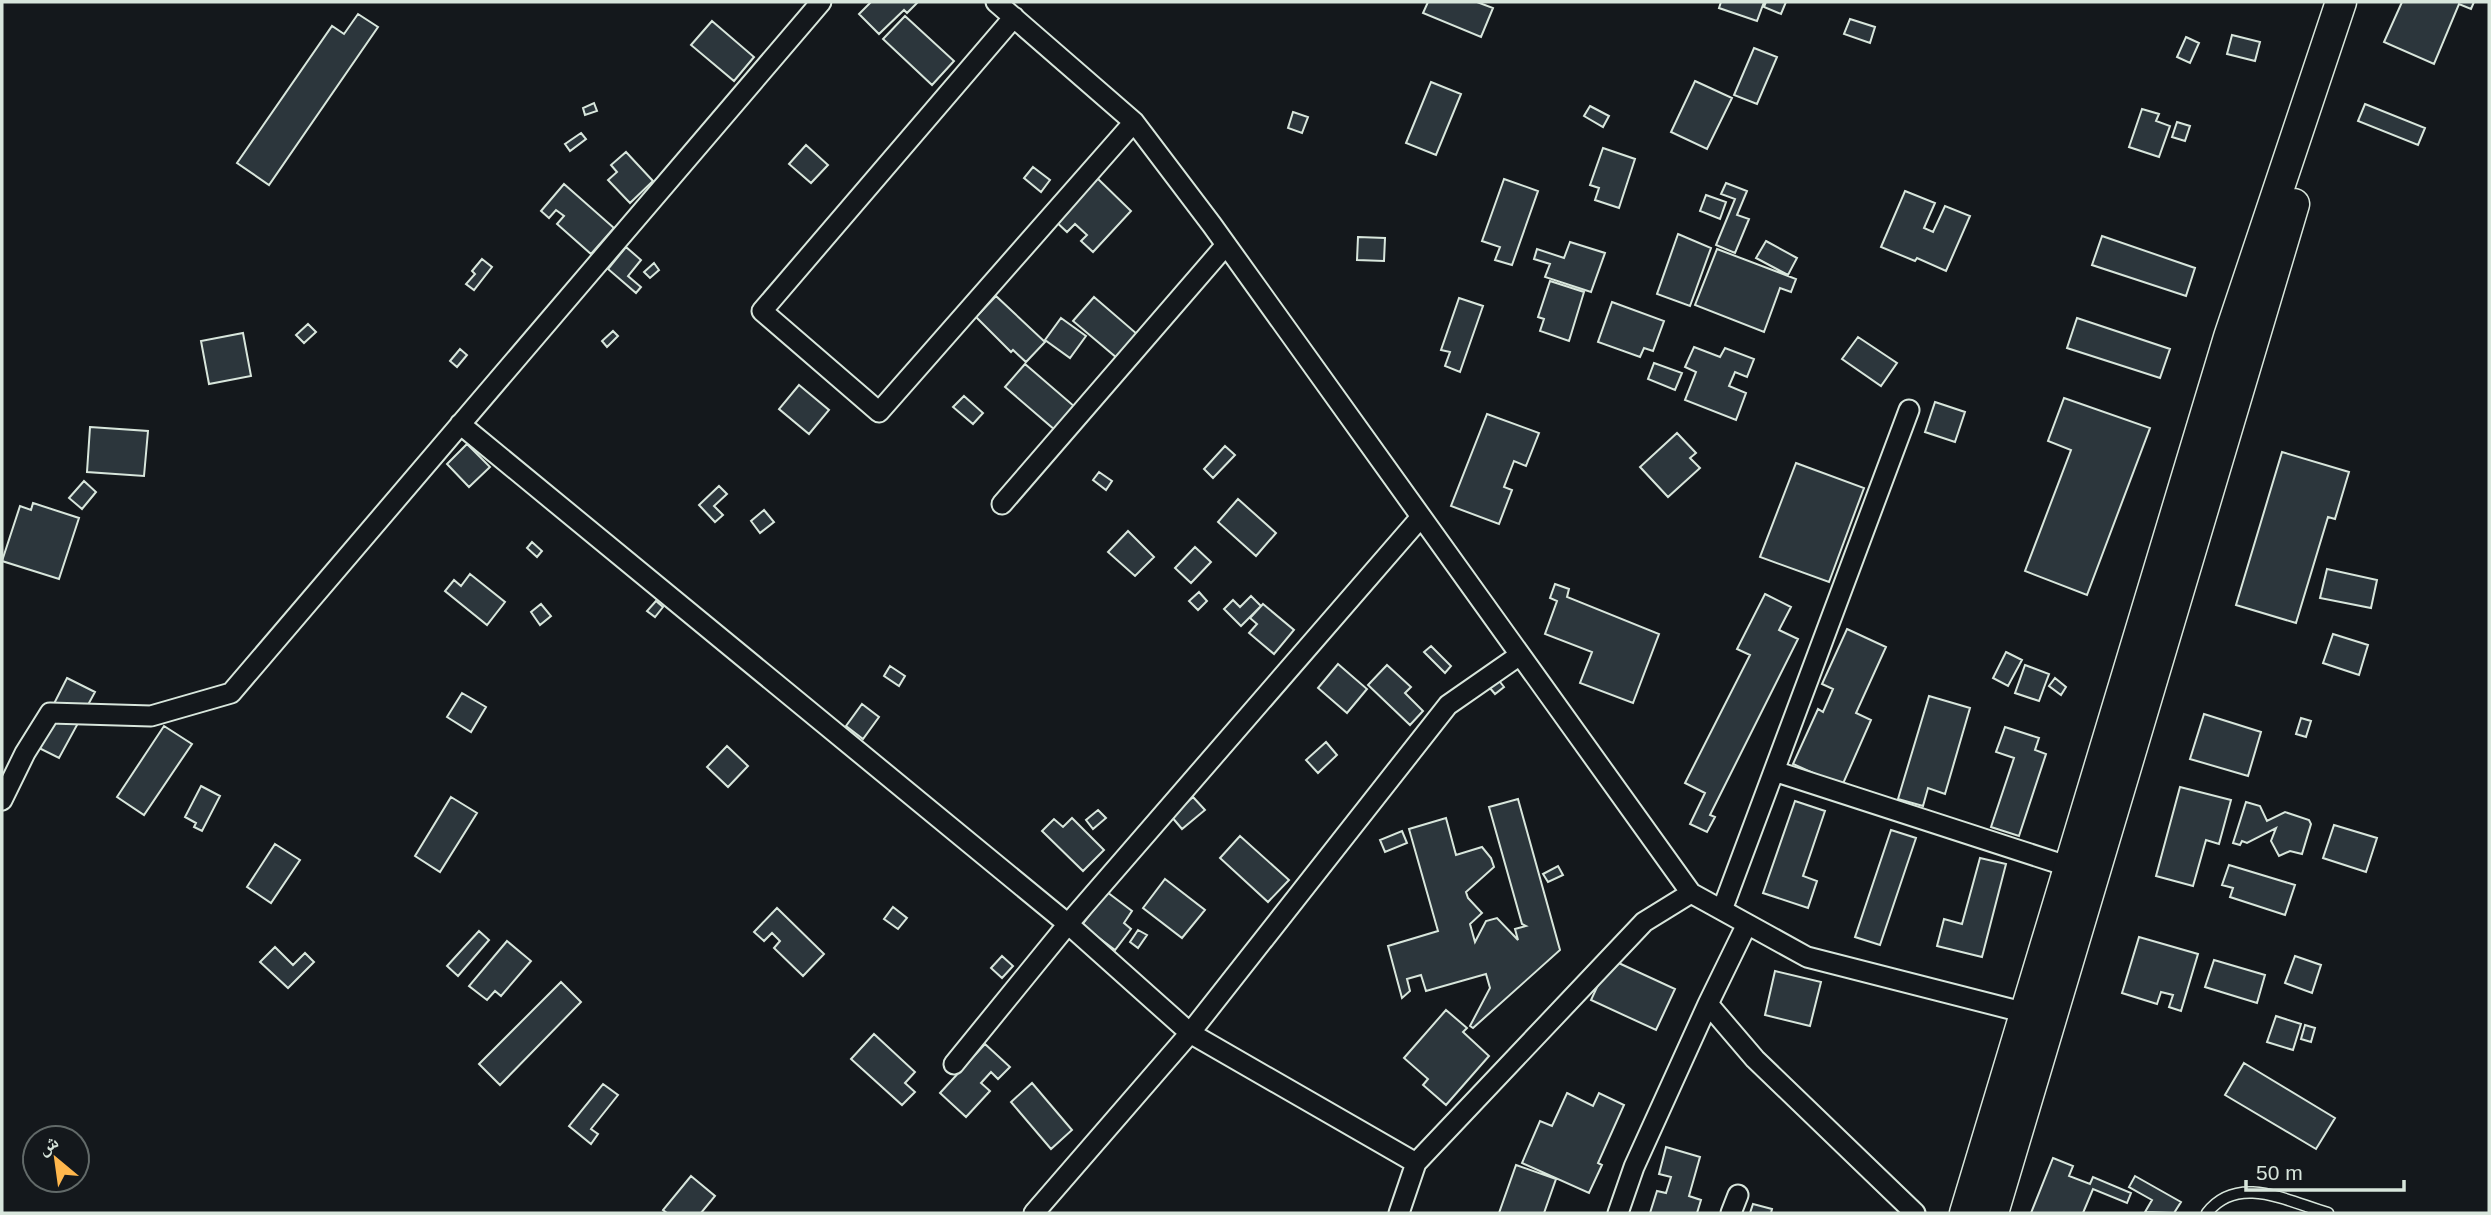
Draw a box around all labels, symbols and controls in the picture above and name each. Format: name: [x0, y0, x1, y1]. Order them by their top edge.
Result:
north arrow: [21, 1124, 91, 1194]
text: ش: [34, 1130, 62, 1160]
scale bar: [2246, 1148, 2404, 1192]
text: 50 m: [2256, 1161, 2303, 1184]

